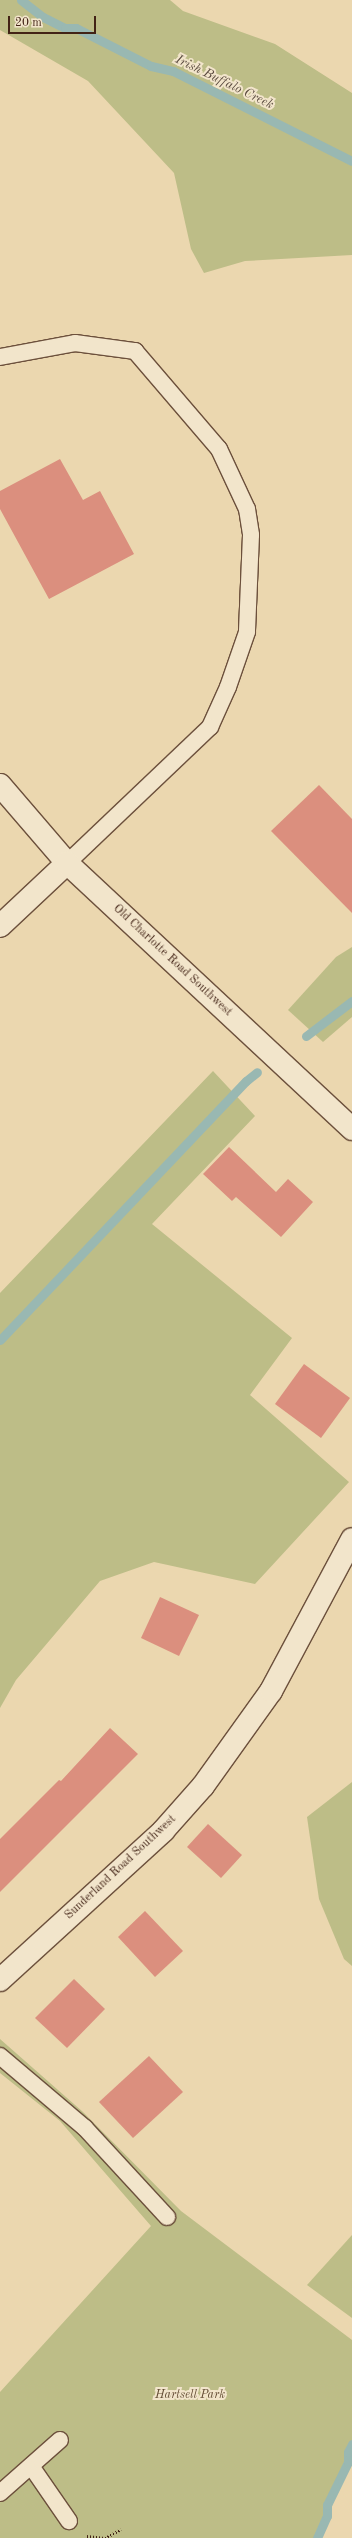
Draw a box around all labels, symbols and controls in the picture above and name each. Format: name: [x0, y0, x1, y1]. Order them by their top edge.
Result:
scale bar: [10, 8, 98, 34]
text: 20 m: [15, 17, 42, 29]
water label: Irish Buffalo Creek: [172, 52, 276, 114]
street label: Old Charlotte Road Southwest: [110, 902, 234, 1020]
street label: Sunderland Road Southwest: [62, 1813, 180, 1923]
park label: Hartsell Park: [155, 2389, 225, 2403]

